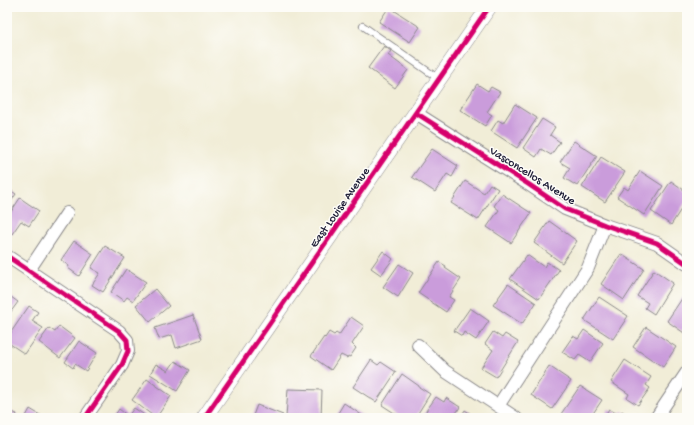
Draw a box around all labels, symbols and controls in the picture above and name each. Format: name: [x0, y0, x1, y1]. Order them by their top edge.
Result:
street label: Vasconcellos Avenue: [485, 144, 578, 209]
street label: East Louise Avenue: [308, 165, 374, 251]

